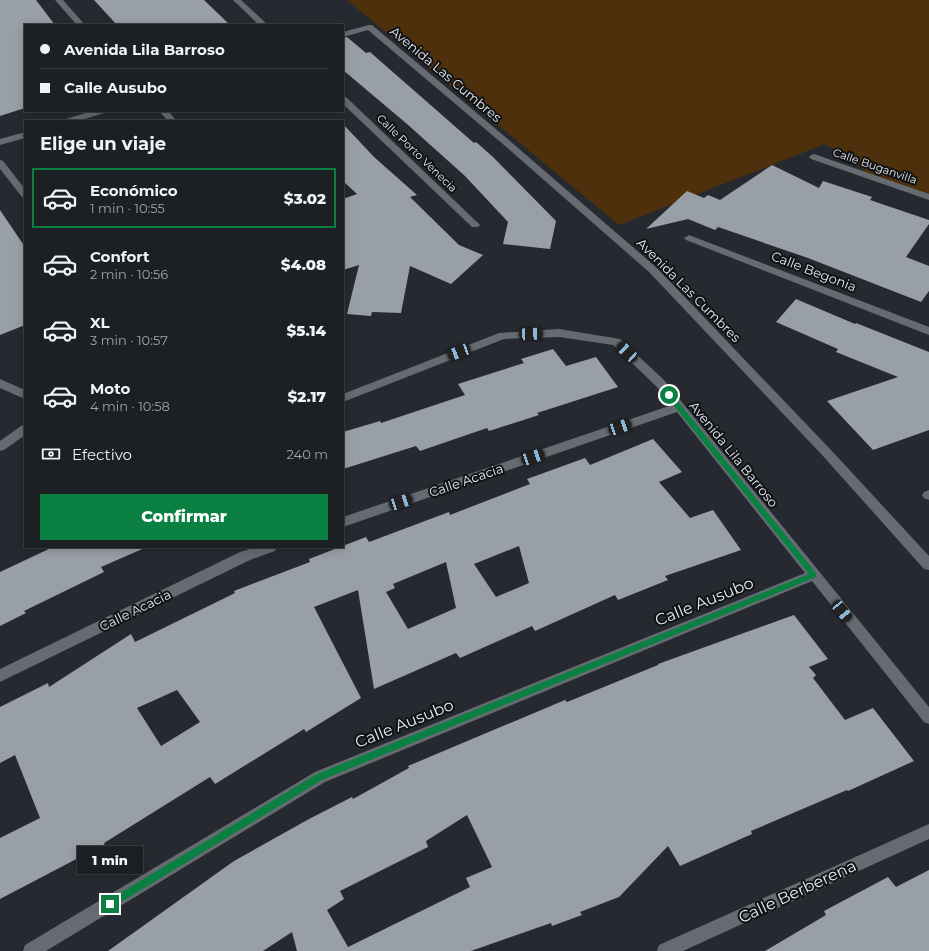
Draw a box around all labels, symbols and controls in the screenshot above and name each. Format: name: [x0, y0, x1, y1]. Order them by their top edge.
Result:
street label: Avenida Las Cumbres: [387, 23, 505, 125]
text: Avenida Lila Barroso: [64, 40, 225, 59]
text: Calle Ausubo: [64, 78, 167, 97]
street label: Calle Porto Venecia: [374, 111, 460, 195]
text: Elige un viaje: [40, 133, 166, 155]
street label: Calle Buganvilla: [831, 145, 919, 187]
icon: car: [42, 180, 78, 216]
text: Económico: [90, 181, 178, 200]
text: $3.02: [284, 189, 326, 208]
text: 1 min · 10:55: [90, 200, 165, 216]
street label: Avenida Las Cumbres: [634, 235, 744, 345]
icon: car: [42, 246, 78, 282]
text: Confort: [90, 247, 150, 266]
street label: Calle Begonia: [769, 247, 859, 295]
text: $4.08: [281, 255, 326, 274]
text: 2 min · 10:56: [90, 266, 168, 282]
icon: car: [42, 312, 78, 348]
text: XL: [90, 313, 109, 332]
text: $5.14: [287, 321, 326, 340]
car: [519, 328, 543, 340]
text: 3 min · 10:57: [90, 332, 168, 348]
car: [614, 339, 640, 365]
car: [446, 342, 472, 362]
icon: car: [42, 378, 78, 414]
text: Moto: [90, 379, 130, 398]
route start: [660, 386, 678, 404]
text: $2.17: [288, 387, 326, 406]
text: 4 min · 10:58: [90, 398, 170, 414]
street label: Avenida Lila Barroso: [686, 398, 782, 510]
car: [607, 417, 633, 437]
icon: cash: [40, 443, 62, 465]
text: Efectivo: [72, 445, 132, 464]
text: 240 m: [287, 446, 328, 462]
car: [520, 447, 546, 467]
street label: Calle Acacia: [427, 460, 505, 500]
car: [388, 492, 414, 512]
button: Confirmar: [40, 494, 328, 540]
street label: Calle Ausubo: [652, 573, 756, 630]
street label: Calle Acacia: [97, 586, 173, 634]
car: [830, 598, 854, 624]
street label: Calle Ausubo: [352, 695, 456, 752]
callout: 1 min: [77, 846, 143, 874]
text: 1 min: [92, 852, 128, 868]
street label: Calle Berberena: [735, 856, 859, 927]
route end: [101, 895, 119, 913]

